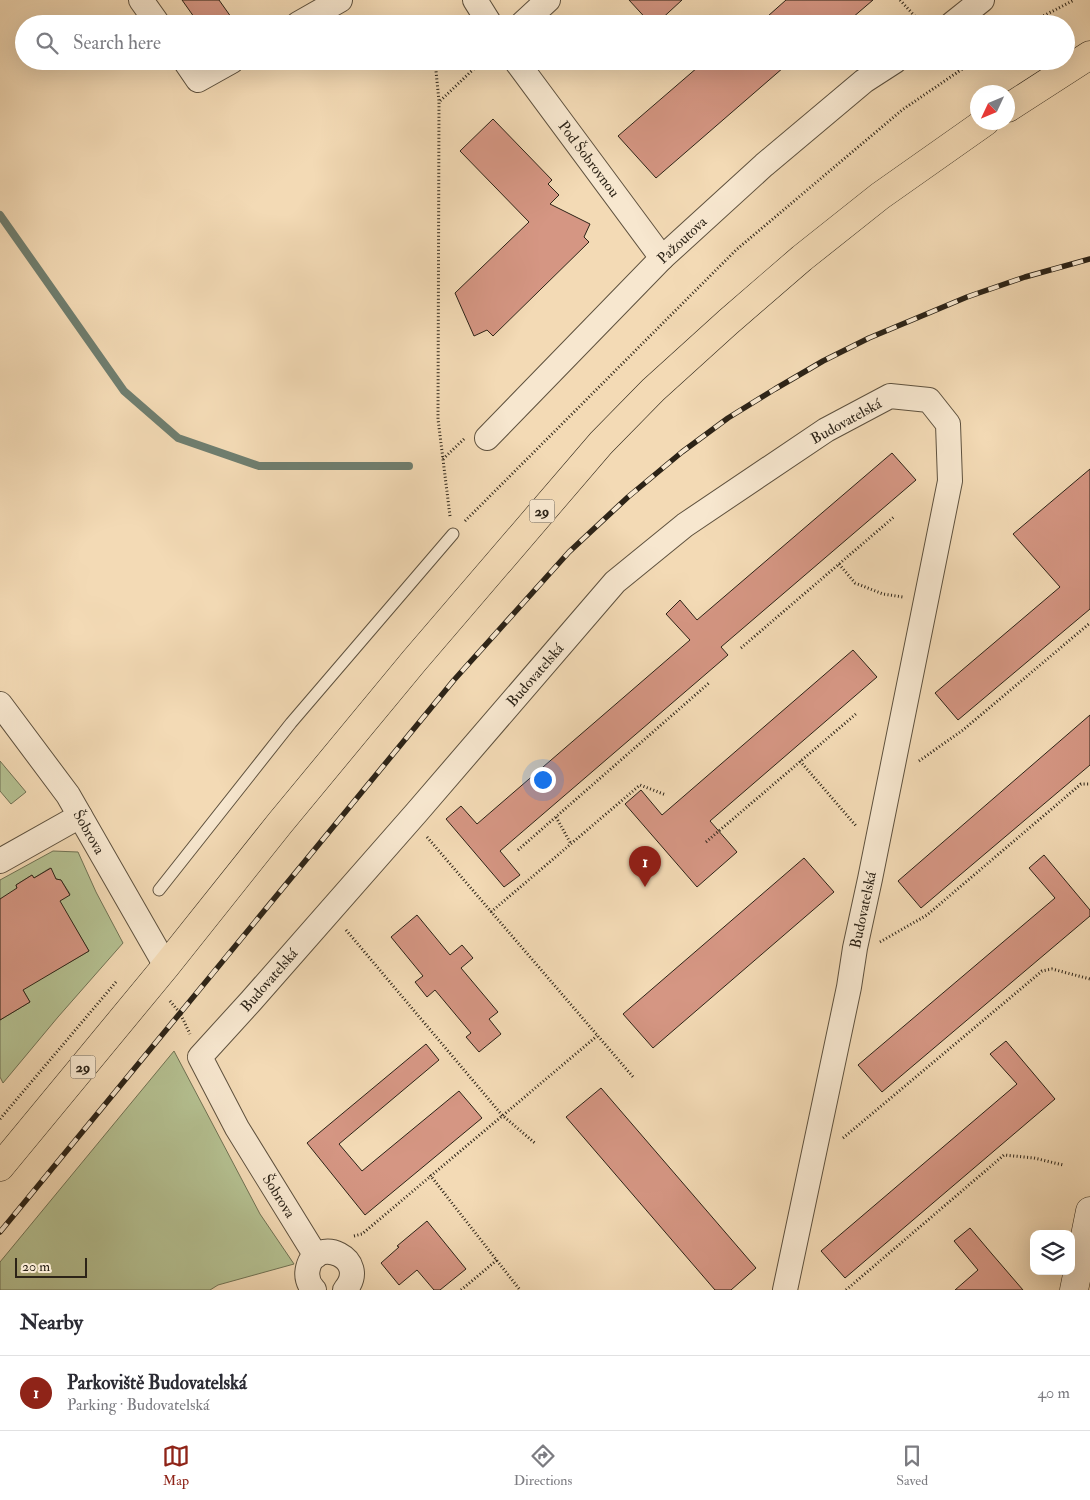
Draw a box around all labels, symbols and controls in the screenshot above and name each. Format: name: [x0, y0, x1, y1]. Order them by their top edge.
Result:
search box: [15, 15, 1075, 70]
icon: search: [33, 29, 61, 57]
text: Search here: [73, 31, 161, 55]
north arrow: [970, 85, 1015, 130]
street label: Pod Šobrovnou: [554, 116, 625, 201]
street label: Pažoutova: [653, 212, 712, 268]
street label: Budovatelská: [808, 394, 886, 449]
road number: 29: [530, 500, 554, 522]
street label: Budovatelská: [503, 639, 569, 711]
your location: [530, 767, 556, 793]
street label: Šobrova: [68, 806, 111, 859]
pin: 1: [629, 846, 661, 887]
street label: Budovatelská: [846, 869, 881, 950]
street label: Budovatelská: [237, 944, 303, 1016]
road number: 29: [70, 1056, 96, 1078]
street label: Šobrova: [258, 1170, 302, 1222]
map controls: [1030, 1230, 1075, 1275]
button: layers: [1030, 1230, 1075, 1275]
scale bar: [15, 1255, 88, 1278]
text: 20 m: [22, 1258, 50, 1275]
text: Nearby: [20, 1309, 83, 1336]
text: Parkoviště Budovatelská: [67, 1371, 247, 1395]
text: 1: [33, 1383, 39, 1403]
text: 40 m: [1037, 1383, 1070, 1403]
text: Parking · Budovatelská: [67, 1395, 210, 1415]
tab: Map: [162, 1442, 190, 1489]
tab: Directions: [514, 1442, 572, 1489]
tab: Saved: [896, 1442, 928, 1489]

